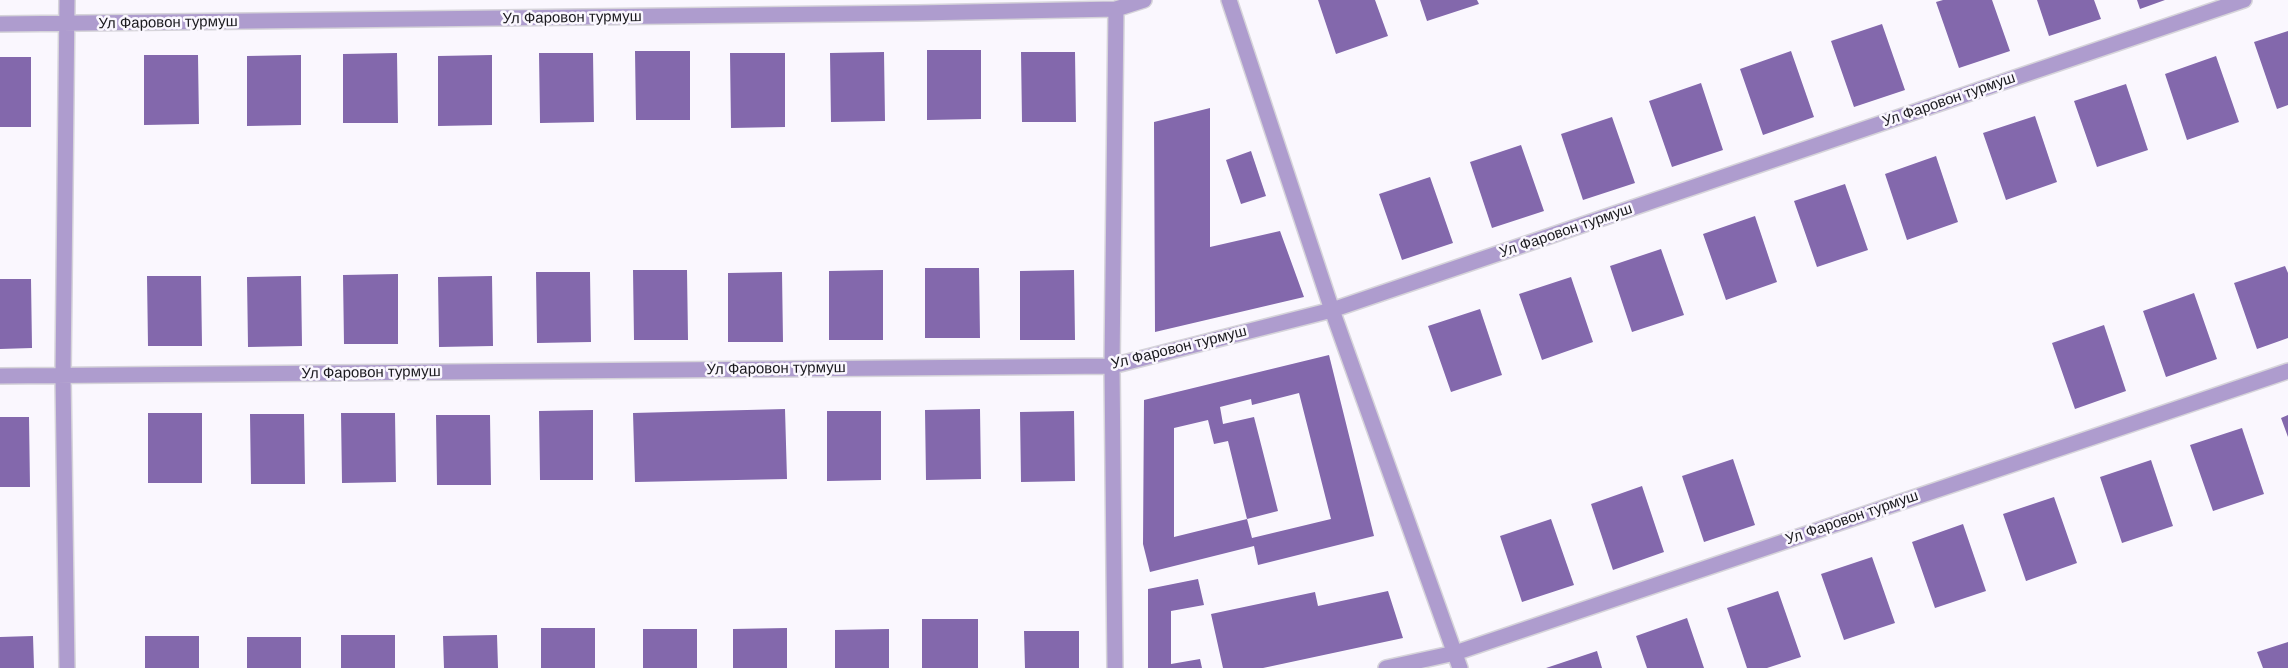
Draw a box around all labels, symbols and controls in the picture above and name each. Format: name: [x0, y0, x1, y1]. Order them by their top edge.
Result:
street label: Ул Фаровон турмуш: [502, 8, 642, 28]
street label: Ул Фаровон турмуш: [98, 13, 238, 33]
street label: Ул Фаровон турмуш: [1880, 69, 2018, 131]
street label: Ул Фаровон турмуш: [1497, 200, 1635, 262]
street label: Ул Фаровон турмуш: [1109, 322, 1249, 374]
street label: Ул Фаровон турмуш: [706, 359, 846, 379]
street label: Ул Фаровон турмуш: [301, 363, 441, 383]
street label: Ул Фаровон турмуш: [1783, 487, 1921, 549]

